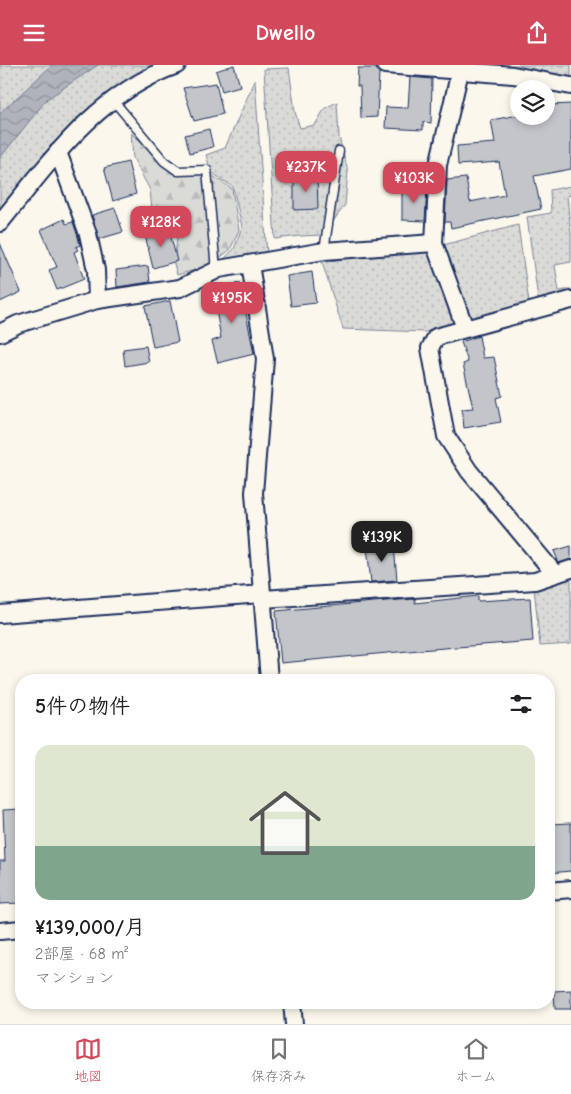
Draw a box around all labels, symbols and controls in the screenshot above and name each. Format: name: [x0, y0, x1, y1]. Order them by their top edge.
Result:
icon: menu: [20, 19, 48, 47]
icon: share: [523, 19, 551, 47]
text: Dwello: [256, 20, 315, 46]
map controls: [510, 80, 555, 125]
button: layers: [510, 80, 555, 125]
pin: ¥237K: [271, 151, 341, 193]
text: ¥237K: [286, 158, 326, 176]
pin: ¥103K: [379, 161, 449, 204]
text: ¥103K: [394, 169, 434, 187]
pin: ¥128K: [126, 205, 196, 248]
text: ¥128K: [141, 213, 181, 231]
pin: ¥195K: [197, 281, 267, 324]
text: ¥195K: [212, 289, 252, 307]
pin: ¥139K: [347, 521, 417, 563]
text: ¥139K: [362, 528, 402, 546]
icon: filters: [507, 690, 535, 718]
text: 5件の物件: [35, 694, 130, 718]
icon: home: [240, 778, 330, 868]
text: ¥139,000/月: [35, 915, 145, 939]
text: 2部屋 · 68 m²: [35, 945, 128, 963]
text: マンション: [35, 969, 114, 987]
tab: 地図: [74, 1035, 102, 1085]
tab: 保存済み: [251, 1035, 307, 1085]
tab: ホーム: [455, 1035, 497, 1085]

